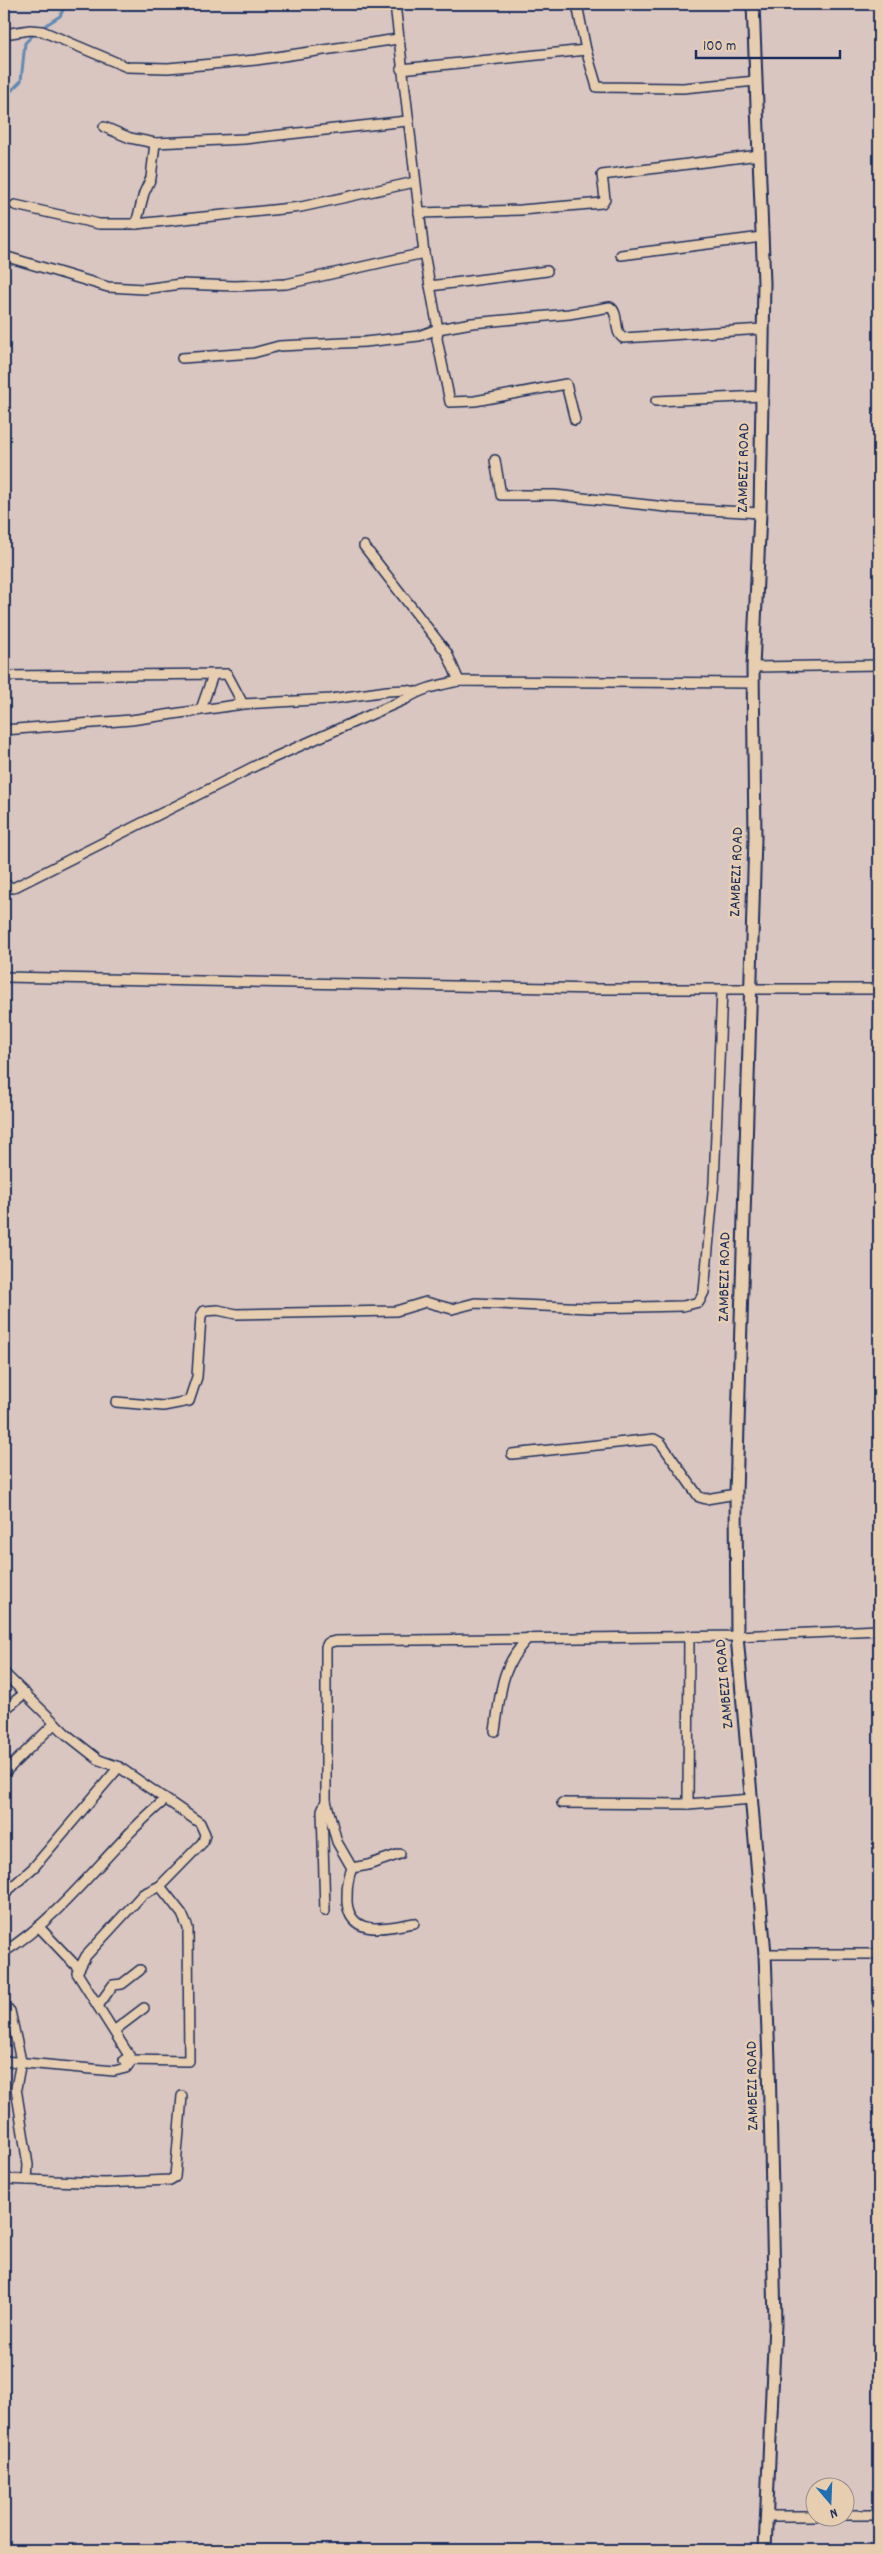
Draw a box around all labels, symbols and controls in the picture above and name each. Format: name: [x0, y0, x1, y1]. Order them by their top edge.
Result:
scale bar: [696, 28, 839, 60]
text: 100 m: [703, 36, 736, 58]
street label: ZAMBEZI ROAD: [732, 423, 756, 513]
street label: ZAMBEZI ROAD: [724, 827, 750, 917]
street label: ZAMBEZI ROAD: [713, 1232, 737, 1322]
street label: ZAMBEZI ROAD: [710, 1638, 740, 1730]
street label: ZAMBEZI ROAD: [741, 2041, 765, 2131]
north arrow: [806, 2476, 856, 2526]
text: N: [827, 2502, 840, 2523]

